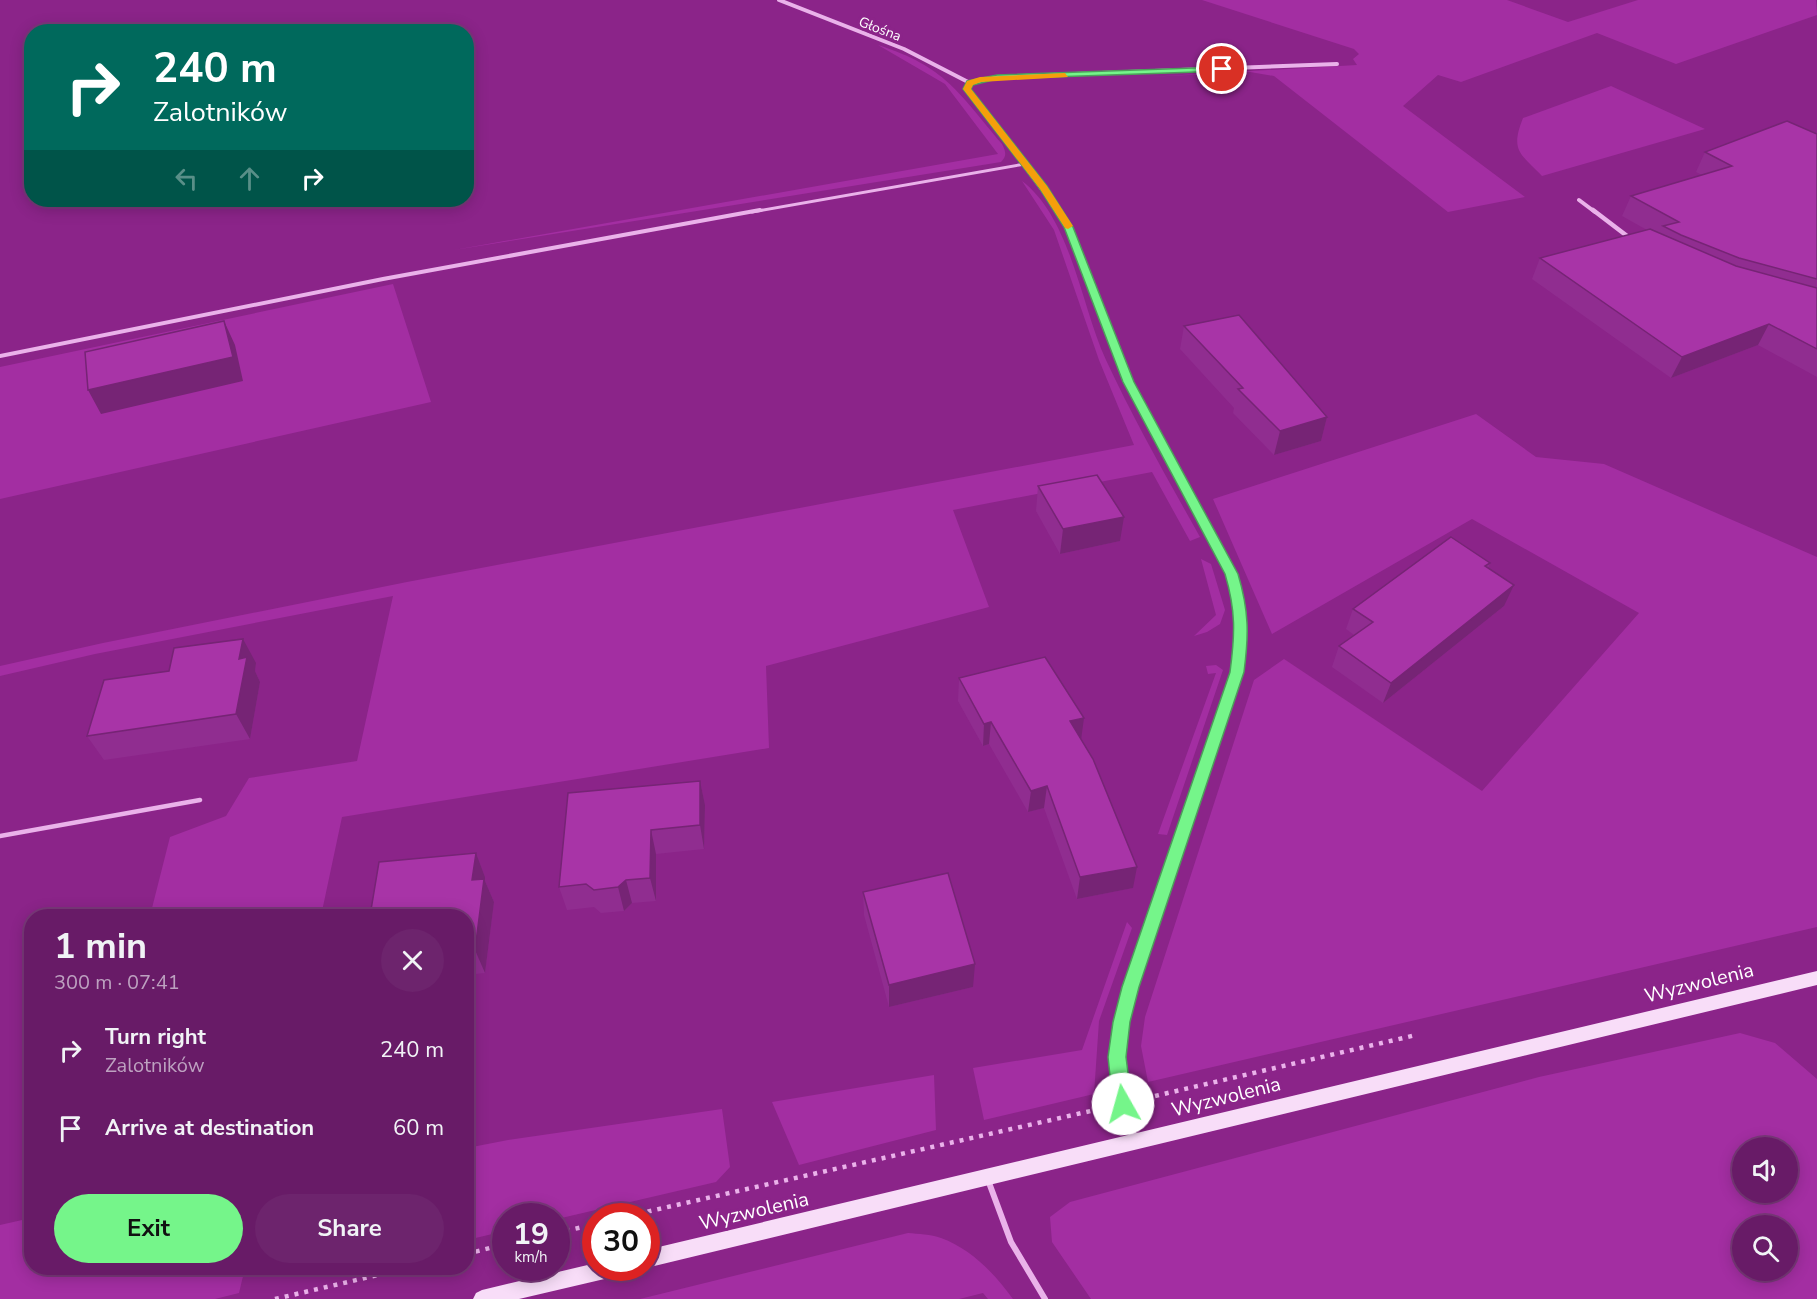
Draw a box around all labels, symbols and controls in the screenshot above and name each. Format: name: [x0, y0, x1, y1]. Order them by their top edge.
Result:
street label: Głośna: [856, 12, 904, 46]
text: 240 m: [153, 40, 277, 97]
pin: [1196, 43, 1247, 94]
icon: right: [54, 48, 132, 126]
icon: arrive: [1205, 52, 1238, 85]
text: Zalotników: [153, 94, 287, 131]
icon: left: [170, 162, 203, 195]
icon: ahead: [233, 162, 266, 195]
icon: right: [296, 162, 329, 195]
text: 1 min: [54, 922, 147, 971]
button: close: [381, 929, 444, 992]
street label: Wyzwolenia: [1642, 956, 1756, 1010]
text: 300 m · 07:41: [54, 969, 180, 996]
text: Turn right: [105, 1022, 206, 1052]
icon: right: [54, 1034, 87, 1067]
text: 240 m: [380, 1035, 444, 1065]
text: Zalotników: [105, 1052, 205, 1079]
street label: Wyzwolenia: [1169, 1070, 1283, 1124]
position arrow: [1091, 1072, 1155, 1136]
icon: arrive: [54, 1112, 87, 1145]
text: Arrive at destination: [105, 1113, 314, 1143]
text: 60 m: [393, 1113, 444, 1143]
map controls: [1732, 1137, 1798, 1281]
button: sound: [1732, 1137, 1798, 1203]
street label: Wyzwolenia: [697, 1185, 811, 1237]
button: Exit: [54, 1194, 243, 1263]
button: Share: [255, 1194, 444, 1263]
speed limit sign: 30: [582, 1203, 660, 1281]
text: 19: [513, 1214, 549, 1255]
button: search: [1732, 1215, 1798, 1281]
text: km/h: [514, 1247, 548, 1267]

